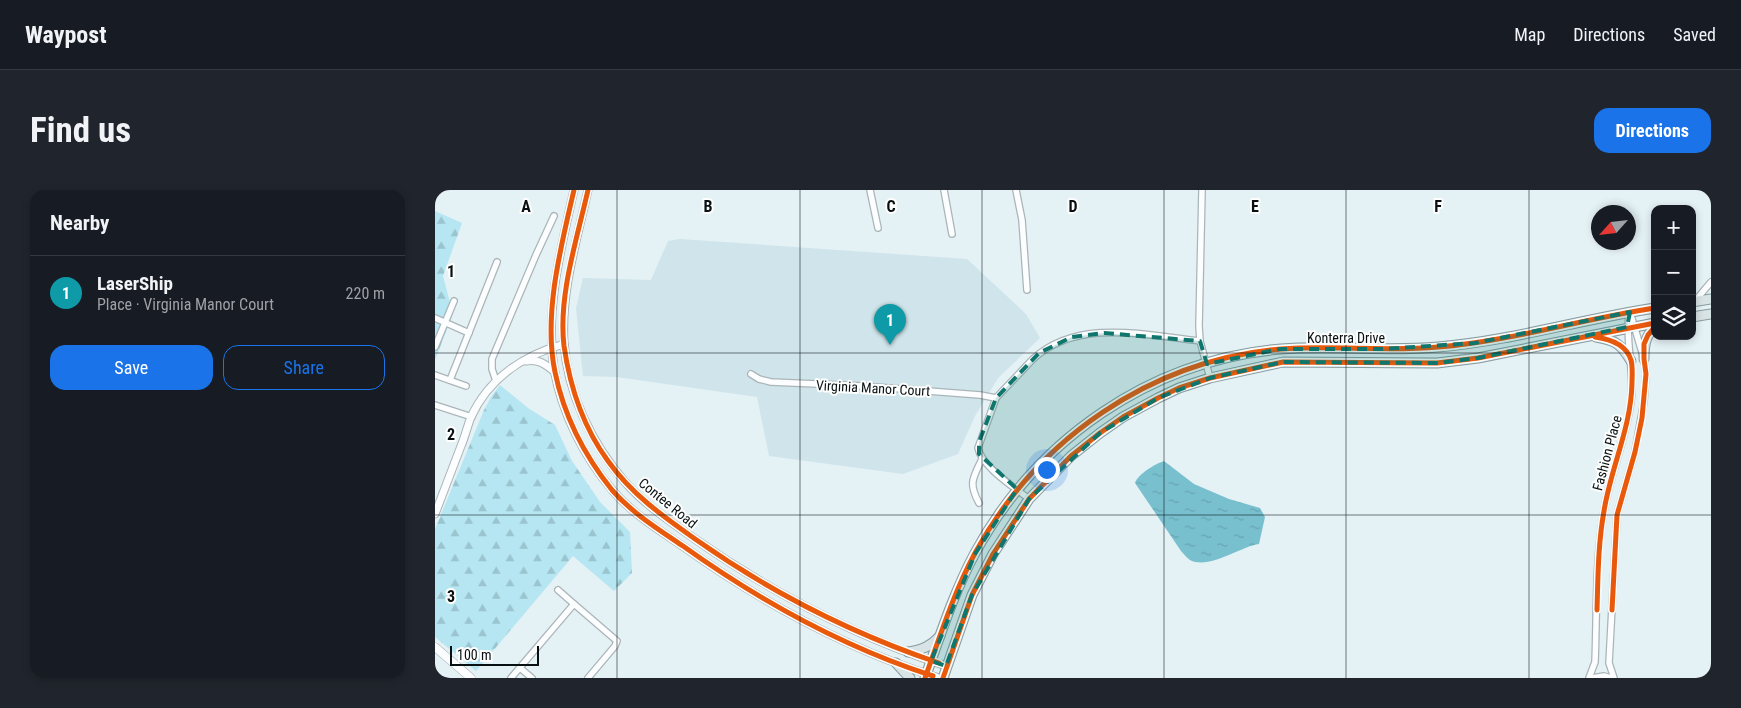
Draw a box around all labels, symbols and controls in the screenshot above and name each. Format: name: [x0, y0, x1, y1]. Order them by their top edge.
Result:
text: Waypost: [25, 21, 107, 49]
text: Map: [1514, 24, 1545, 45]
text: Directions: [1573, 24, 1645, 45]
text: Saved: [1673, 24, 1716, 45]
button: Directions: [1594, 108, 1711, 153]
text: Find us: [30, 110, 131, 151]
text: A: [521, 197, 531, 216]
text: B: [704, 197, 713, 216]
text: C: [886, 197, 896, 216]
text: D: [1068, 197, 1078, 216]
text: E: [1251, 197, 1259, 216]
text: F: [1434, 197, 1442, 216]
north arrow: [1591, 205, 1636, 250]
map controls: [1651, 205, 1696, 340]
button: +: [1651, 205, 1696, 250]
text: Nearby: [50, 211, 109, 235]
button: −: [1651, 250, 1696, 295]
text: 1: [447, 262, 455, 281]
text: LaserShip: [97, 272, 173, 295]
text: 1: [62, 284, 70, 303]
text: 220 m: [346, 284, 385, 303]
text: Place · Virginia Manor Court: [97, 295, 274, 314]
button: layers: [1651, 295, 1696, 340]
pin: 1: [874, 304, 906, 345]
street label: Konterra Drive: [1307, 330, 1385, 346]
button: Save: [50, 345, 213, 390]
button: Share: [223, 345, 385, 390]
street label: Virginia Manor Court: [816, 377, 930, 399]
street label: Fashion Place: [1589, 413, 1625, 492]
text: 2: [447, 425, 455, 444]
your location: [1034, 457, 1060, 483]
street label: Contee Road: [636, 475, 700, 531]
text: 3: [447, 587, 455, 606]
scale bar: [450, 643, 539, 666]
text: 100 m: [457, 647, 492, 663]

